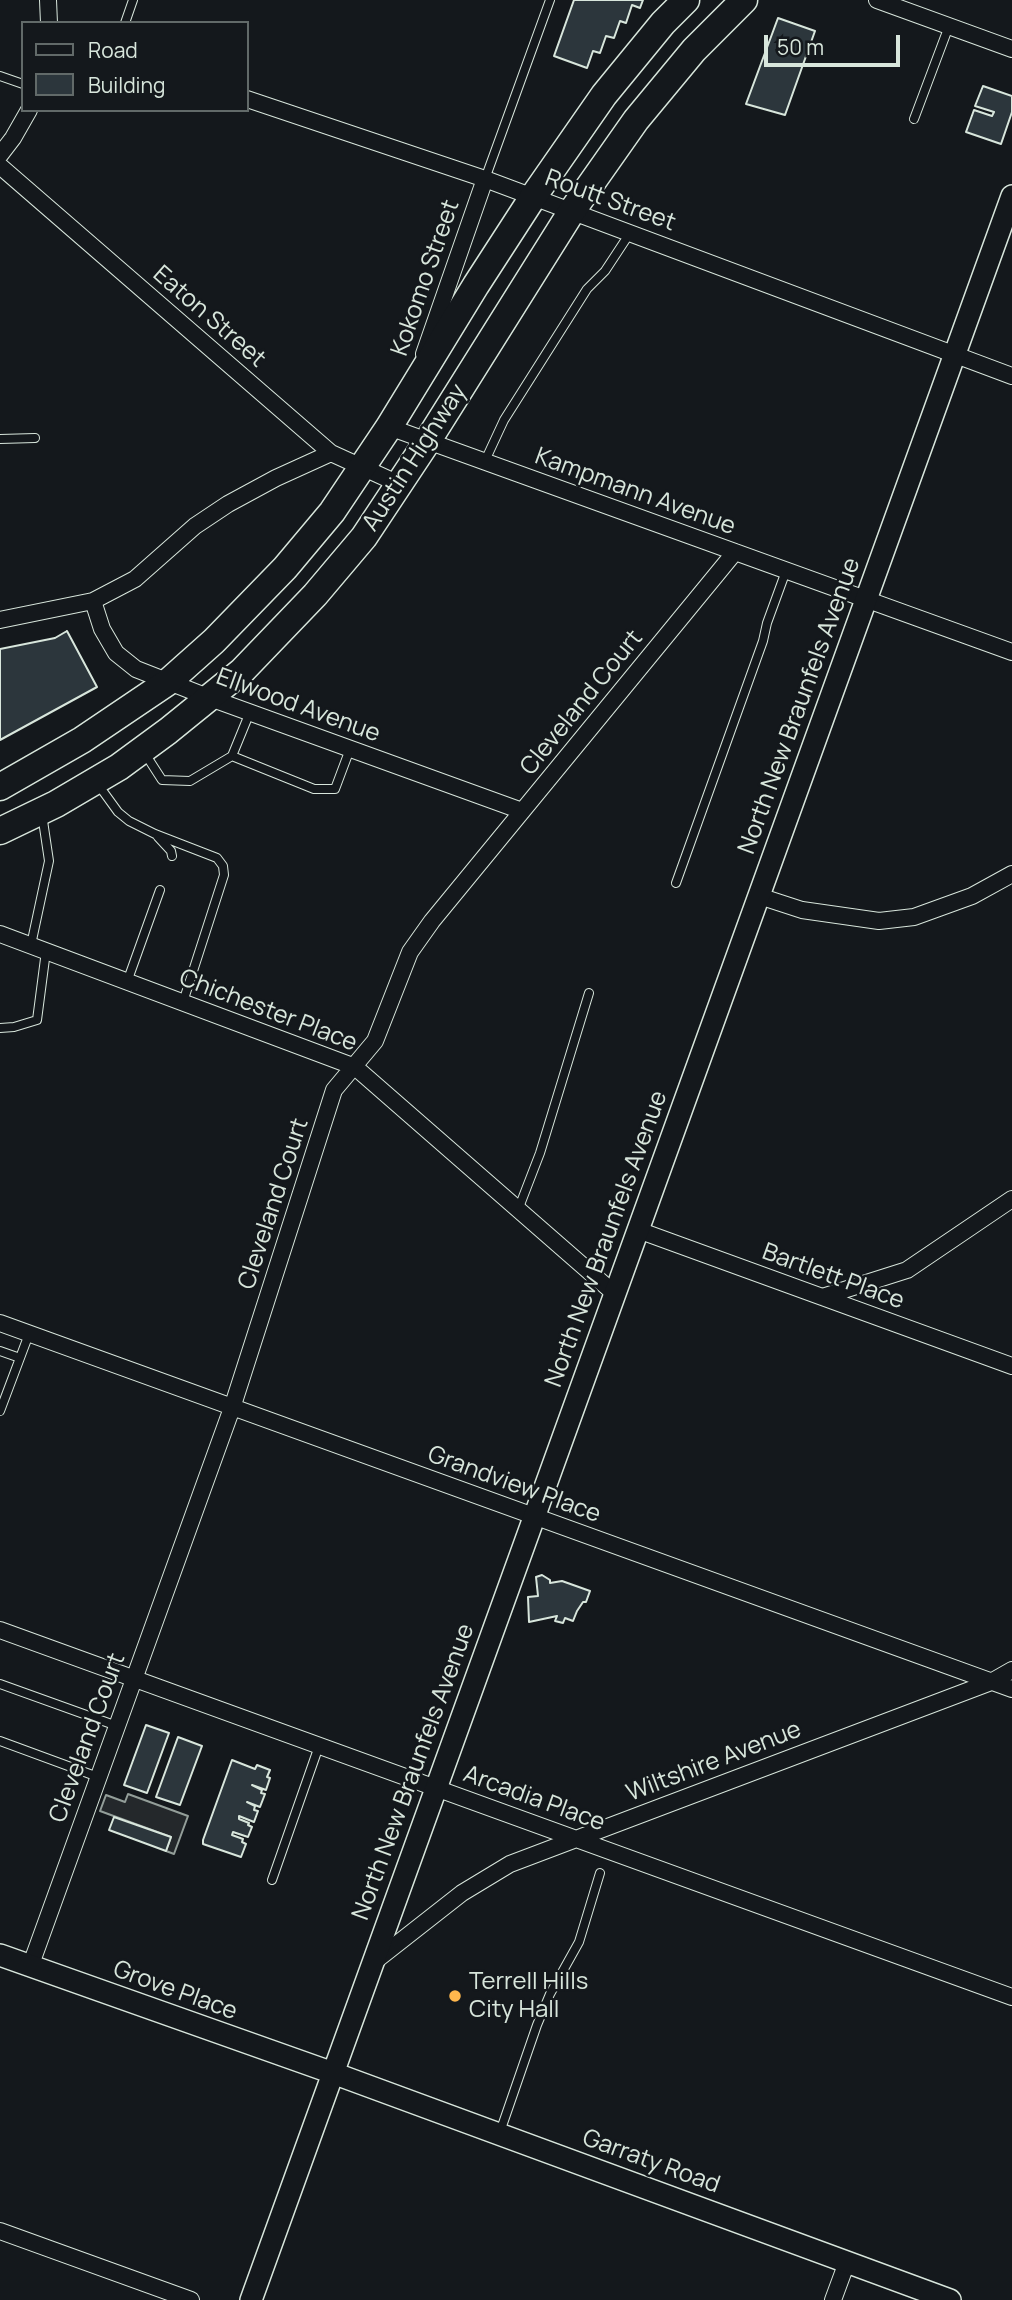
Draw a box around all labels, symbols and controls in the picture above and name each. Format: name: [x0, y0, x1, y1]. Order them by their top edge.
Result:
legend: [21, 21, 248, 112]
scale bar: [767, 21, 904, 65]
text: 50 m: [777, 33, 824, 61]
text: Road: [88, 36, 138, 64]
text: Building: [88, 71, 165, 99]
street label: Routt Street: [541, 164, 679, 238]
street label: Kokomo Street: [386, 196, 466, 360]
street label: Eaton Street: [147, 260, 271, 374]
street label: Austin Highway: [357, 379, 473, 537]
street label: Kampmann Avenue: [531, 442, 739, 542]
street label: North New Braunfels Avenue: [733, 554, 867, 858]
street label: Cleveland Court: [515, 625, 649, 781]
street label: Ellwood Avenue: [212, 663, 384, 749]
street label: Chichester Place: [175, 964, 361, 1058]
street label: North New Braunfels Avenue: [540, 1087, 674, 1391]
street label: Cleveland Court: [233, 1115, 315, 1293]
street label: Bartlett Place: [758, 1238, 908, 1316]
street label: Grandview Place: [424, 1440, 604, 1530]
street label: North New Braunfels Avenue: [347, 1620, 481, 1924]
street label: Cleveland Court: [44, 1649, 132, 1827]
street label: Wiltshire Avenue: [623, 1715, 805, 1809]
street label: Arcadia Place: [459, 1760, 609, 1838]
street label: Grove Place: [109, 1955, 241, 2027]
place label: Terrell Hills City Hall: [469, 1968, 588, 2024]
marker: Terrell Hills City Hall: [447, 1988, 463, 2004]
street label: Garraty Road: [578, 2124, 724, 2200]

